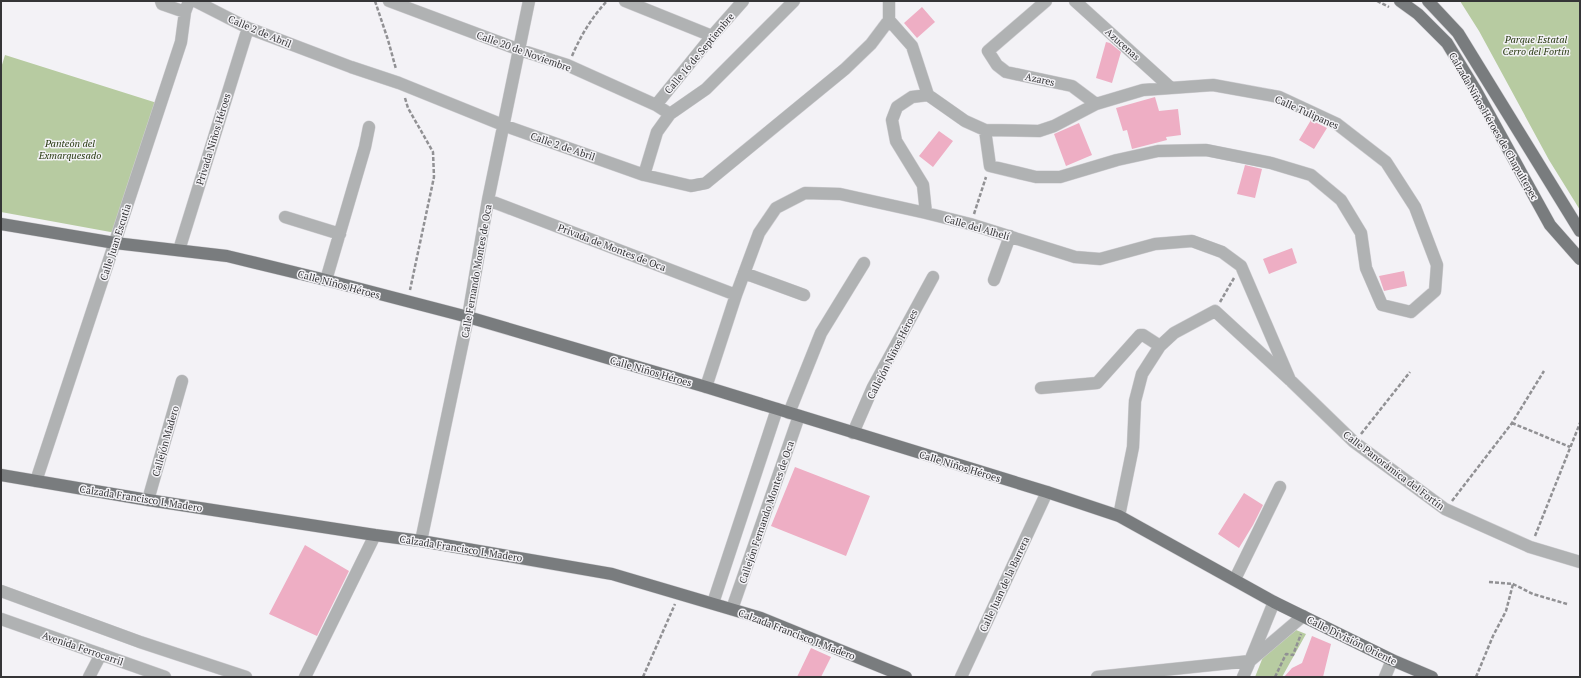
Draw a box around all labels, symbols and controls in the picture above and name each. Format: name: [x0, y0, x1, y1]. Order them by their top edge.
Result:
street label: Calle 16 de Septiembre: [662, 10, 737, 96]
street label: Calle 2 de Abril: [226, 12, 294, 51]
street label: Azucenas: [1103, 25, 1143, 63]
street label: Calle 20 de Noviembre: [475, 28, 573, 75]
park label: Parque Estatal Cerro del Fortín: [1503, 33, 1569, 58]
street label: Calzada Niños Héroes de Chapultepec: [1446, 50, 1541, 203]
street label: Azares: [1024, 70, 1056, 89]
street label: Privada Niños Héroes: [193, 92, 234, 187]
street label: Calle Tulipanes: [1273, 93, 1341, 132]
street label: Calle 2 de Abril: [529, 129, 597, 164]
park label: Panteón del Exmarquesado: [38, 137, 101, 162]
street label: Calle Juan Escutia: [97, 202, 134, 282]
street label: Calle Fernando Montes de Oca: [458, 203, 495, 339]
street label: Calle del Alhelí: [943, 212, 1011, 243]
street label: Privada de Montes de Oca: [556, 221, 668, 274]
street label: Calle Niños Héroes: [296, 267, 381, 302]
street label: Callejón Niños Héroes: [864, 307, 921, 401]
street label: Calle Niños Héroes: [608, 354, 693, 389]
street label: Callejón Madero: [149, 404, 182, 478]
street label: Calle Panorámica del Fortín: [1340, 428, 1447, 513]
street label: Callejón Fernando Montes de Oca: [736, 439, 797, 585]
street label: Calle Niños Héroes: [918, 448, 1002, 485]
street label: Calzada Francisco I. Madero: [79, 482, 204, 515]
street label: Calzada Francisco I. Madero: [399, 532, 524, 565]
street label: Calle Juan de la Barrera: [977, 534, 1032, 634]
street label: Calzada Francisco I. Madero: [737, 606, 858, 663]
street label: Calle División Oriente: [1305, 613, 1399, 668]
street label: Avenida Ferrocarril: [40, 628, 125, 668]

